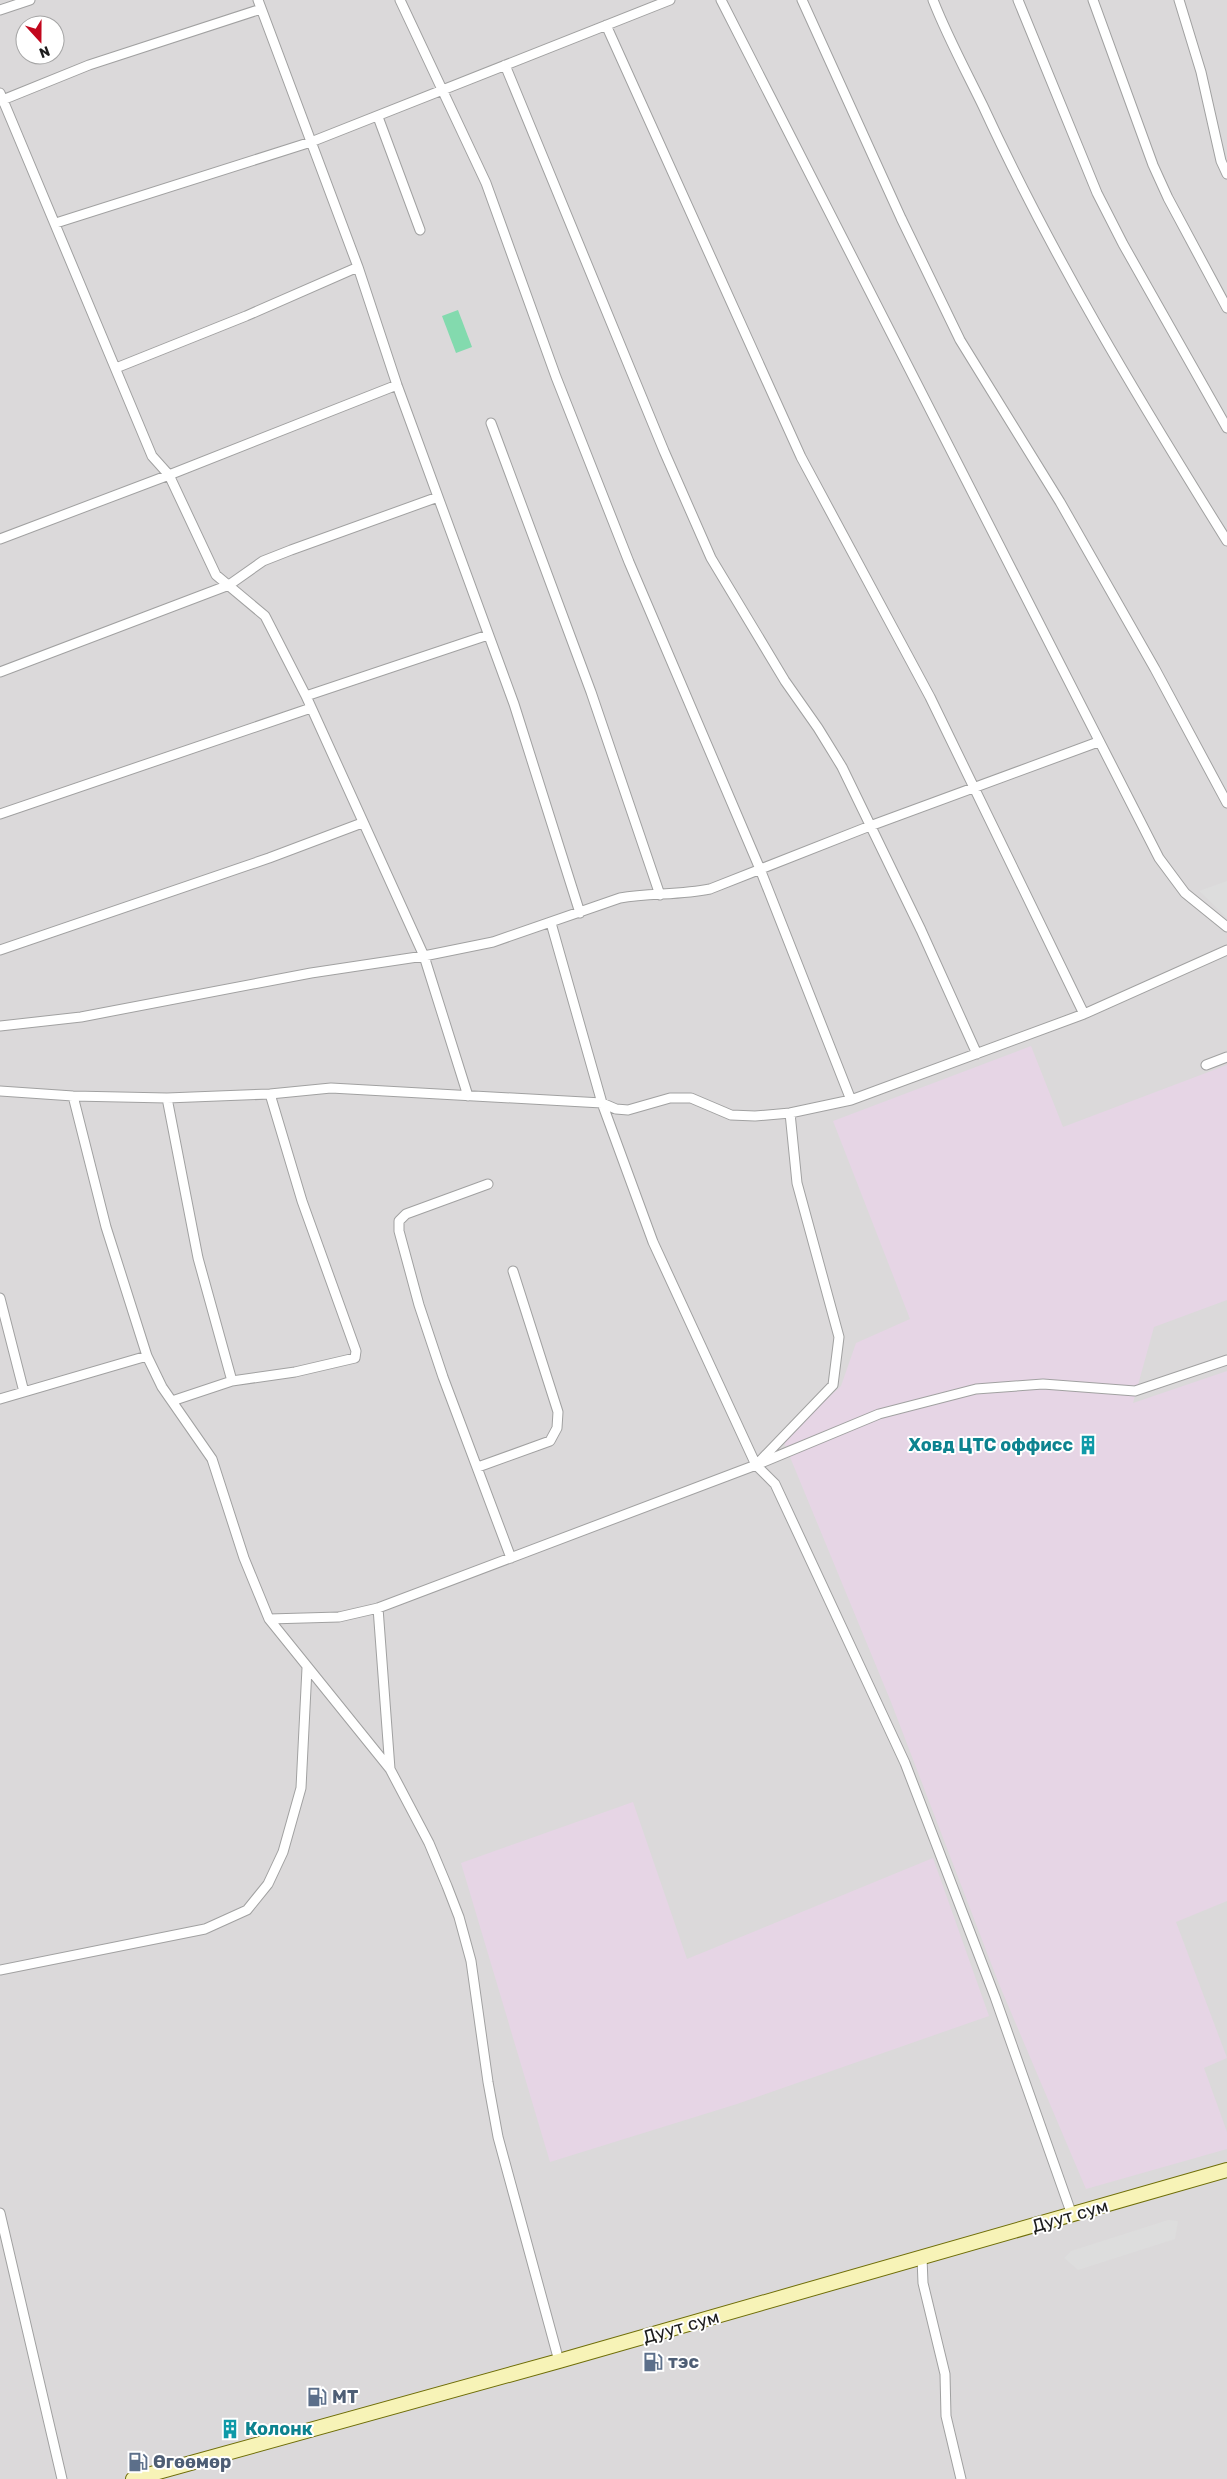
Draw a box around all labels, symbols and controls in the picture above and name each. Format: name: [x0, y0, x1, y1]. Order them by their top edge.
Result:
north arrow: [15, 15, 65, 65]
text: N: [37, 42, 52, 61]
place label: Ховд ЦТС оффисс: [908, 1434, 1073, 1456]
building icon: Ховд ЦТС оффисс: [1077, 1434, 1099, 1456]
street label: Дуут сум: [1029, 2195, 1111, 2237]
street label: Дуут сум: [640, 2306, 722, 2348]
fuel station icon: тэс: [642, 2351, 664, 2373]
place label: тэс: [668, 2351, 700, 2373]
fuel station icon: MT: [306, 2386, 328, 2408]
place label: MT: [332, 2386, 358, 2408]
building icon: Колонк: [219, 2418, 241, 2440]
place label: Колонк: [245, 2418, 313, 2440]
fuel station icon: Өгөөмөр: [127, 2451, 149, 2473]
place label: Өгөөмөр: [153, 2451, 231, 2473]

